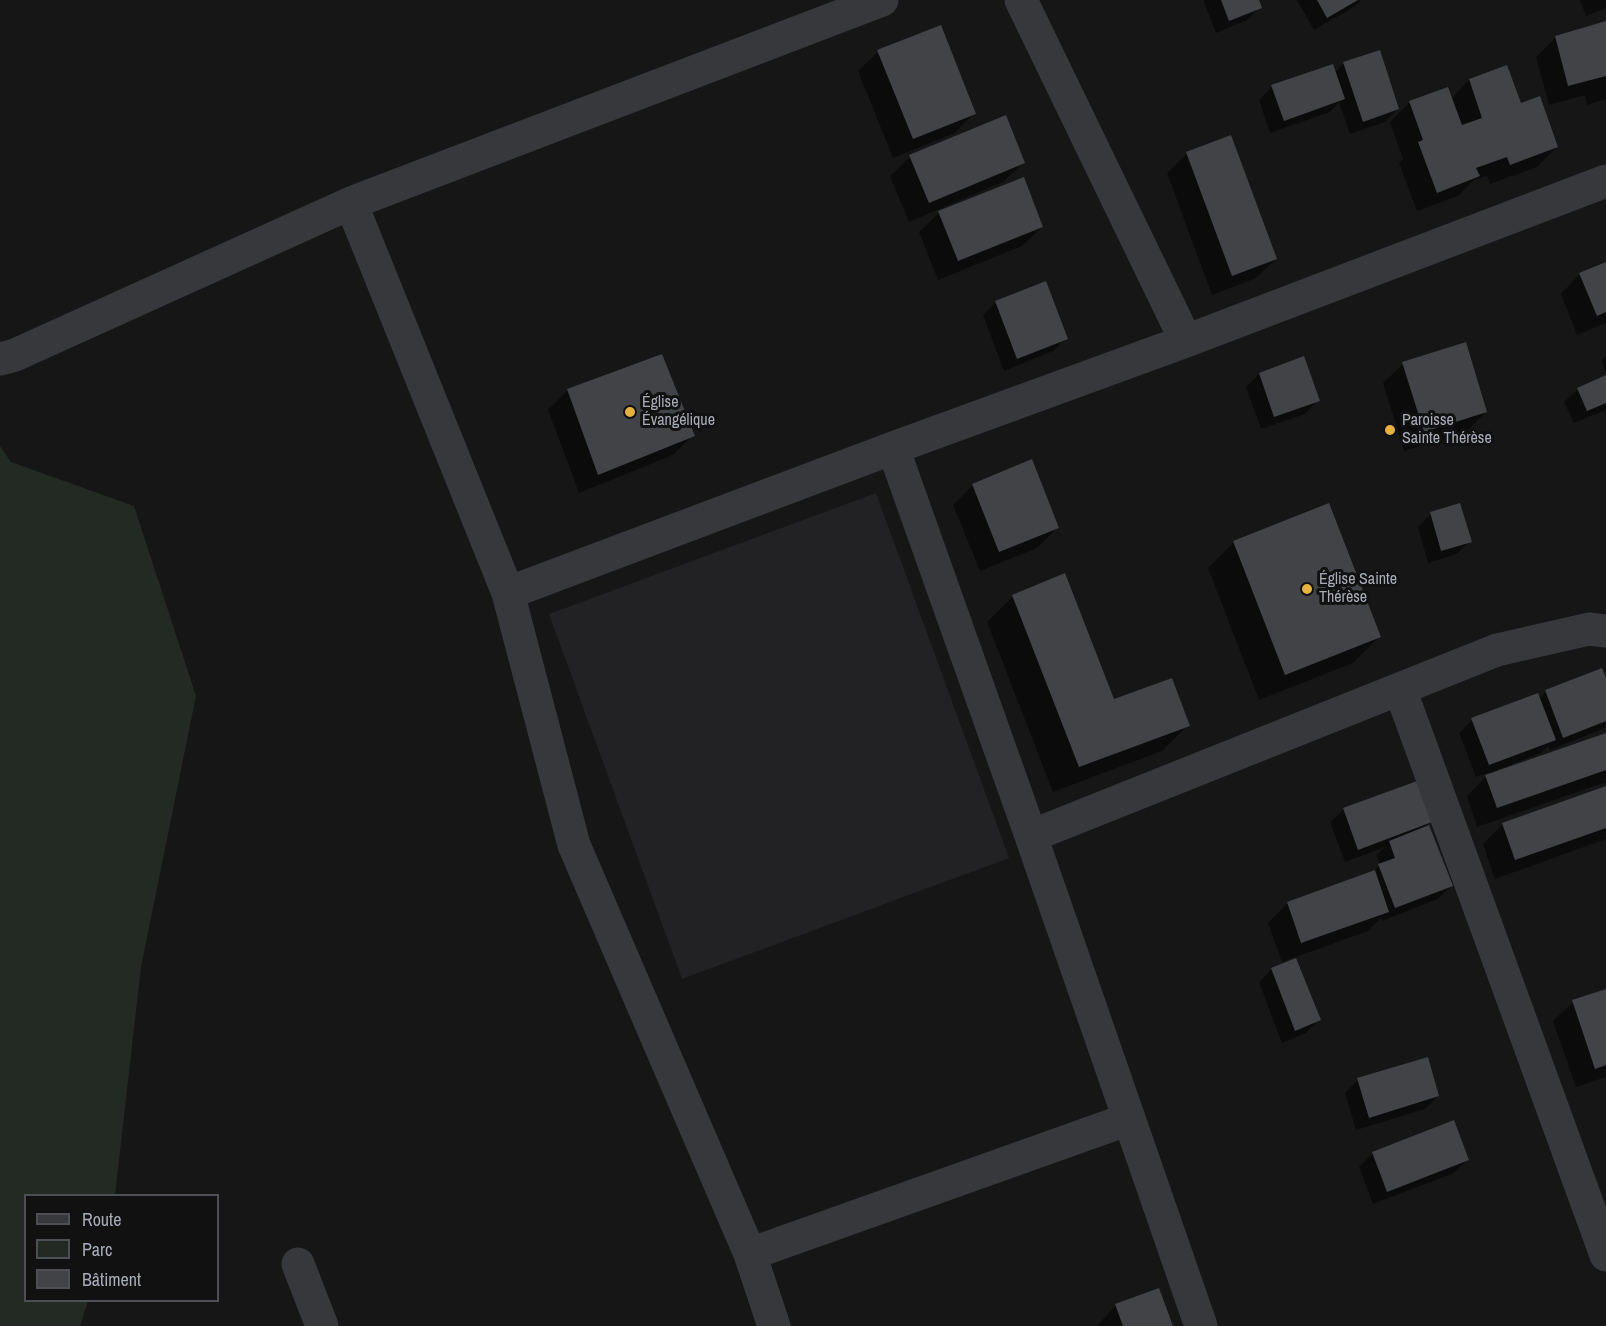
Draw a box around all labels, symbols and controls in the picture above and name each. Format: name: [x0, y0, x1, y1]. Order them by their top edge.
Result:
place label: Église Évangélique: [642, 393, 715, 431]
marker: Église Évangélique: [623, 405, 637, 419]
place label: Paroisse Sainte Thérèse: [1402, 411, 1492, 449]
marker: Paroisse Sainte Thérèse: [1383, 423, 1397, 437]
place label: Église Sainte Thérèse: [1319, 570, 1397, 608]
marker: Église Sainte Thérèse: [1300, 582, 1314, 596]
legend: [24, 1194, 219, 1302]
text: Route: [82, 1207, 121, 1232]
text: Parc: [82, 1237, 112, 1262]
text: Bâtiment: [82, 1267, 141, 1292]

